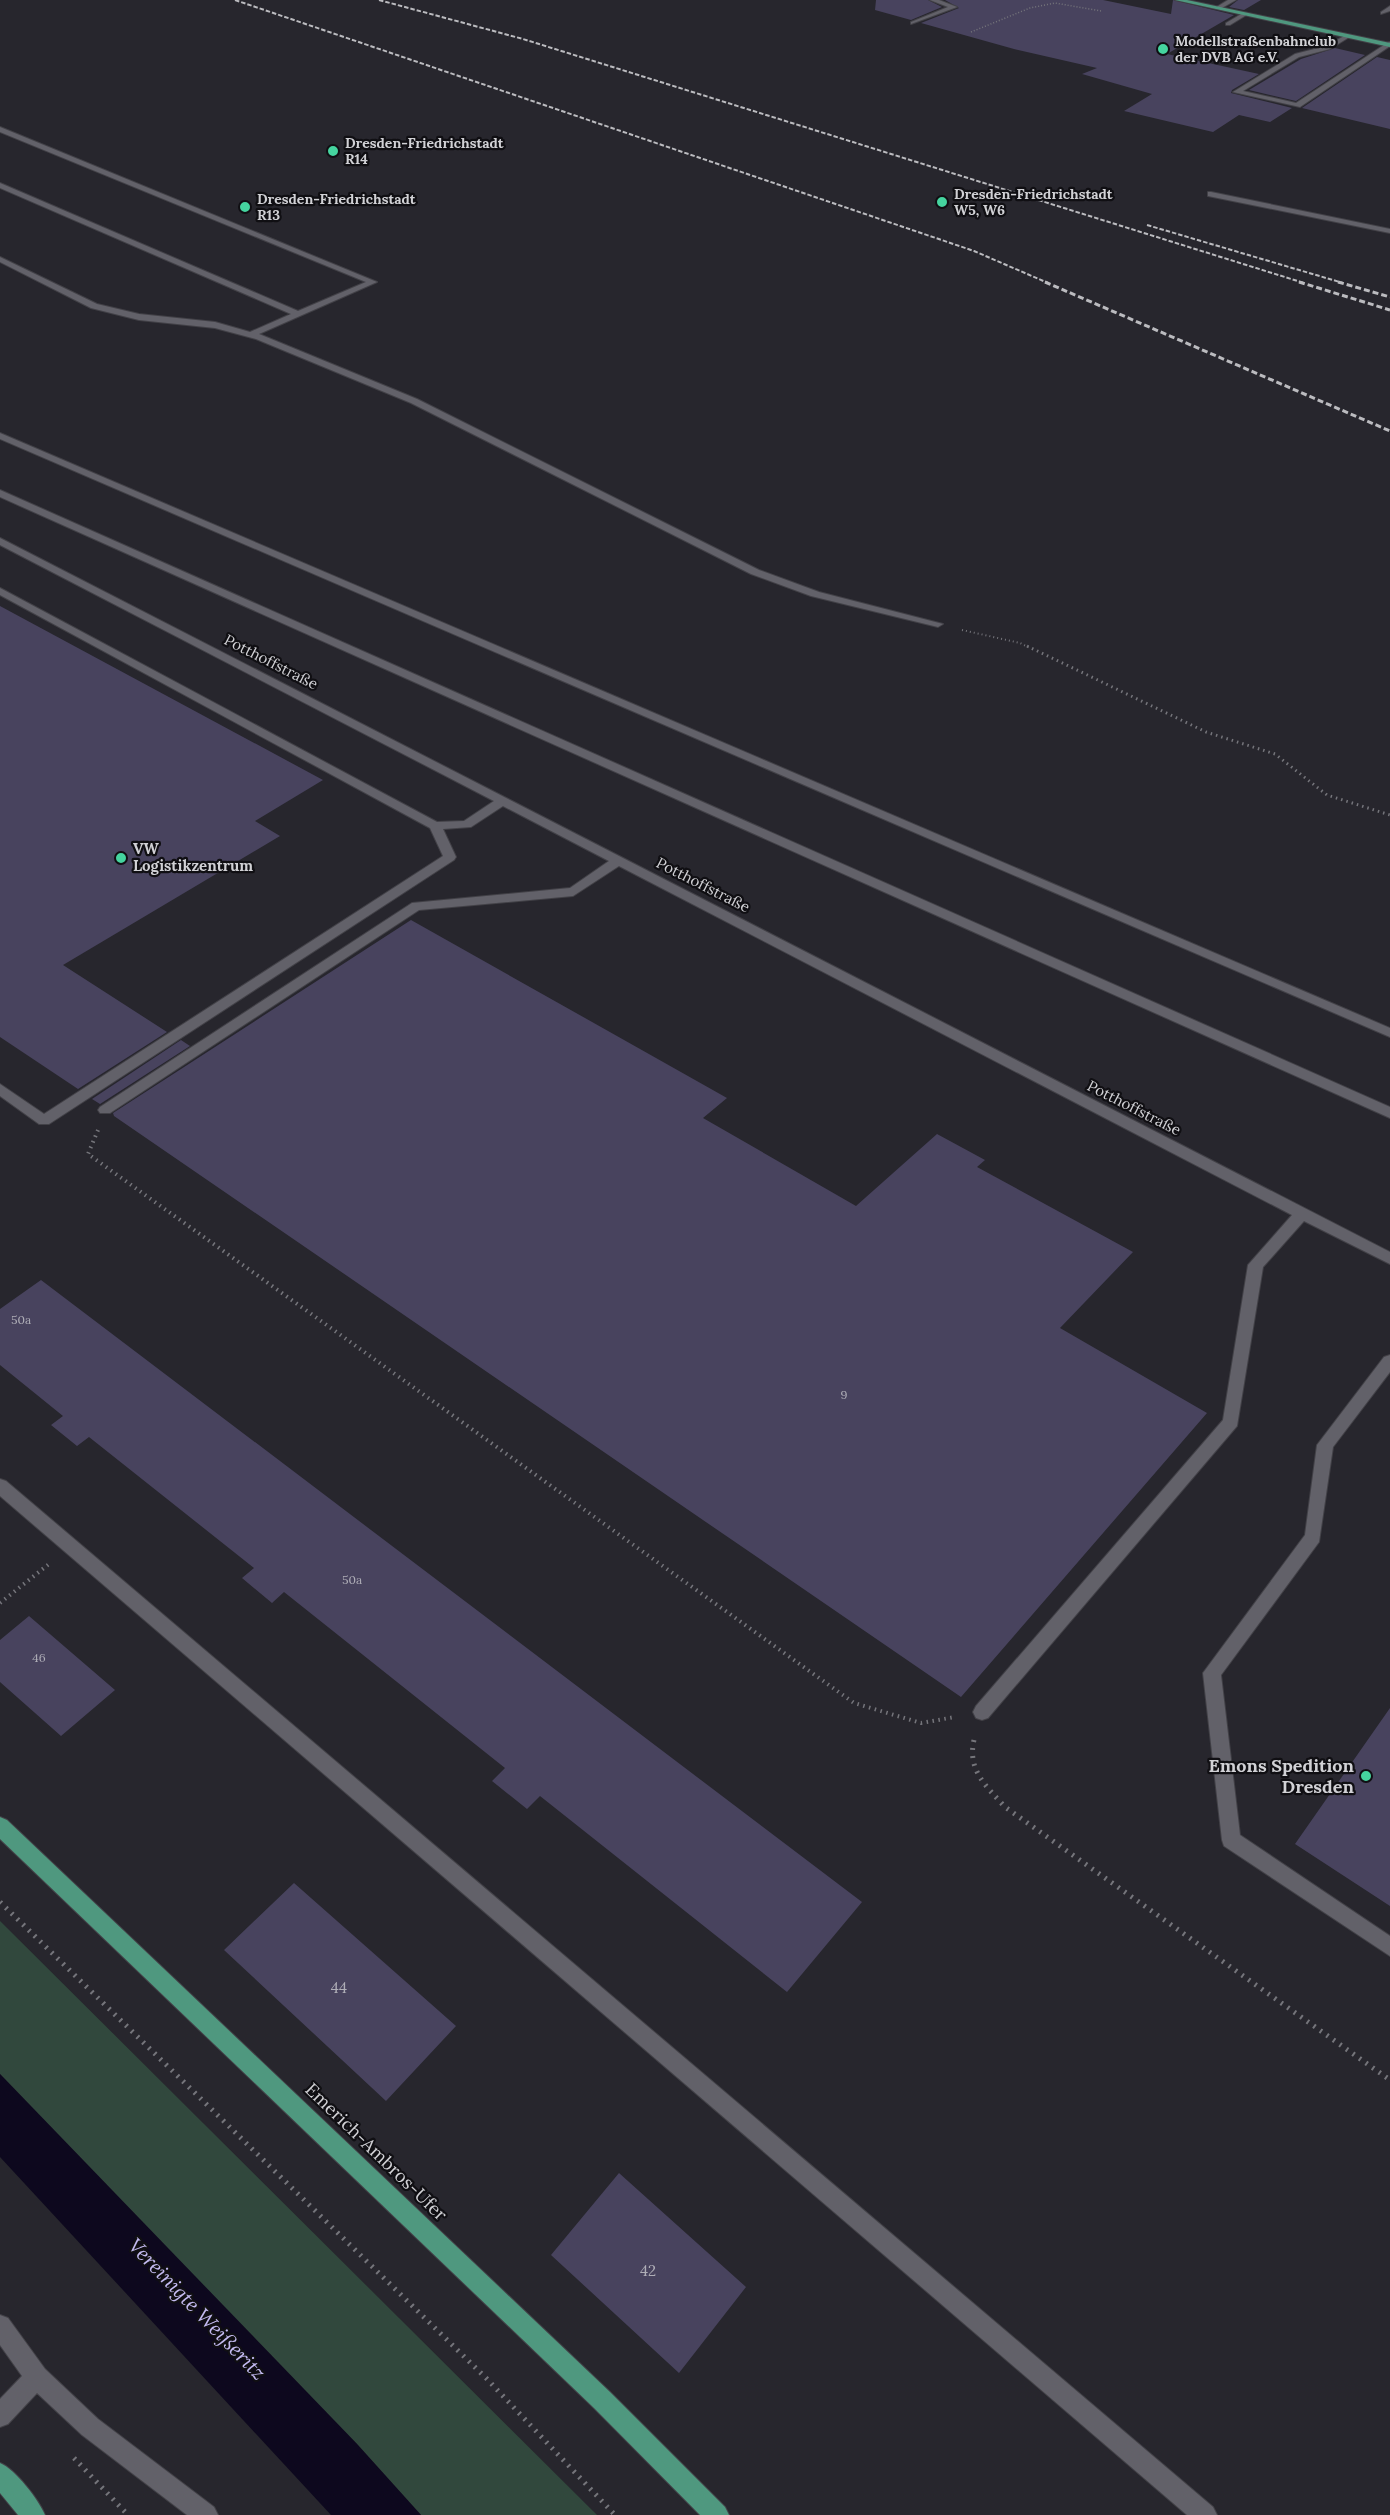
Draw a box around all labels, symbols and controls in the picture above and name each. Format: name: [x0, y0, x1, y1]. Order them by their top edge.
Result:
place label: Modellstraßenbahnclub der DVB AG e.V.: [1175, 32, 1336, 66]
marker: Modellstraßenbahnclub der DVB AG e.V.: [1156, 42, 1170, 56]
place label: Dresden-Friedrichstadt R14: [345, 134, 504, 168]
marker: Dresden-Friedrichstadt R14: [326, 144, 340, 158]
place label: Dresden-Friedrichstadt W5, W6: [954, 185, 1113, 219]
place label: Dresden-Friedrichstadt R13: [257, 190, 416, 224]
marker: Dresden-Friedrichstadt W5, W6: [935, 195, 949, 209]
marker: Dresden-Friedrichstadt R13: [238, 200, 252, 214]
street label: Potthoffstraße: [221, 630, 321, 693]
place label: VW Logistikzentrum: [133, 839, 253, 875]
marker: VW Logistikzentrum: [114, 851, 128, 865]
street label: Potthoffstraße: [653, 853, 753, 916]
street label: Potthoffstraße: [1084, 1076, 1184, 1139]
house number: 50a: [11, 1312, 31, 1327]
house number: 9: [841, 1387, 848, 1402]
house number: 50a: [342, 1572, 362, 1587]
house number: 46: [32, 1650, 46, 1665]
place label: Emons Spedition Dresden: [1209, 1754, 1355, 1798]
marker: Emons Spedition Dresden: [1359, 1769, 1373, 1783]
house number: 44: [331, 1978, 347, 1997]
street label: Emerich-Ambros-Ufer: [301, 2078, 452, 2226]
water label: Vereinigte Weißeritz: [123, 2233, 271, 2385]
house number: 42: [640, 2261, 656, 2280]

